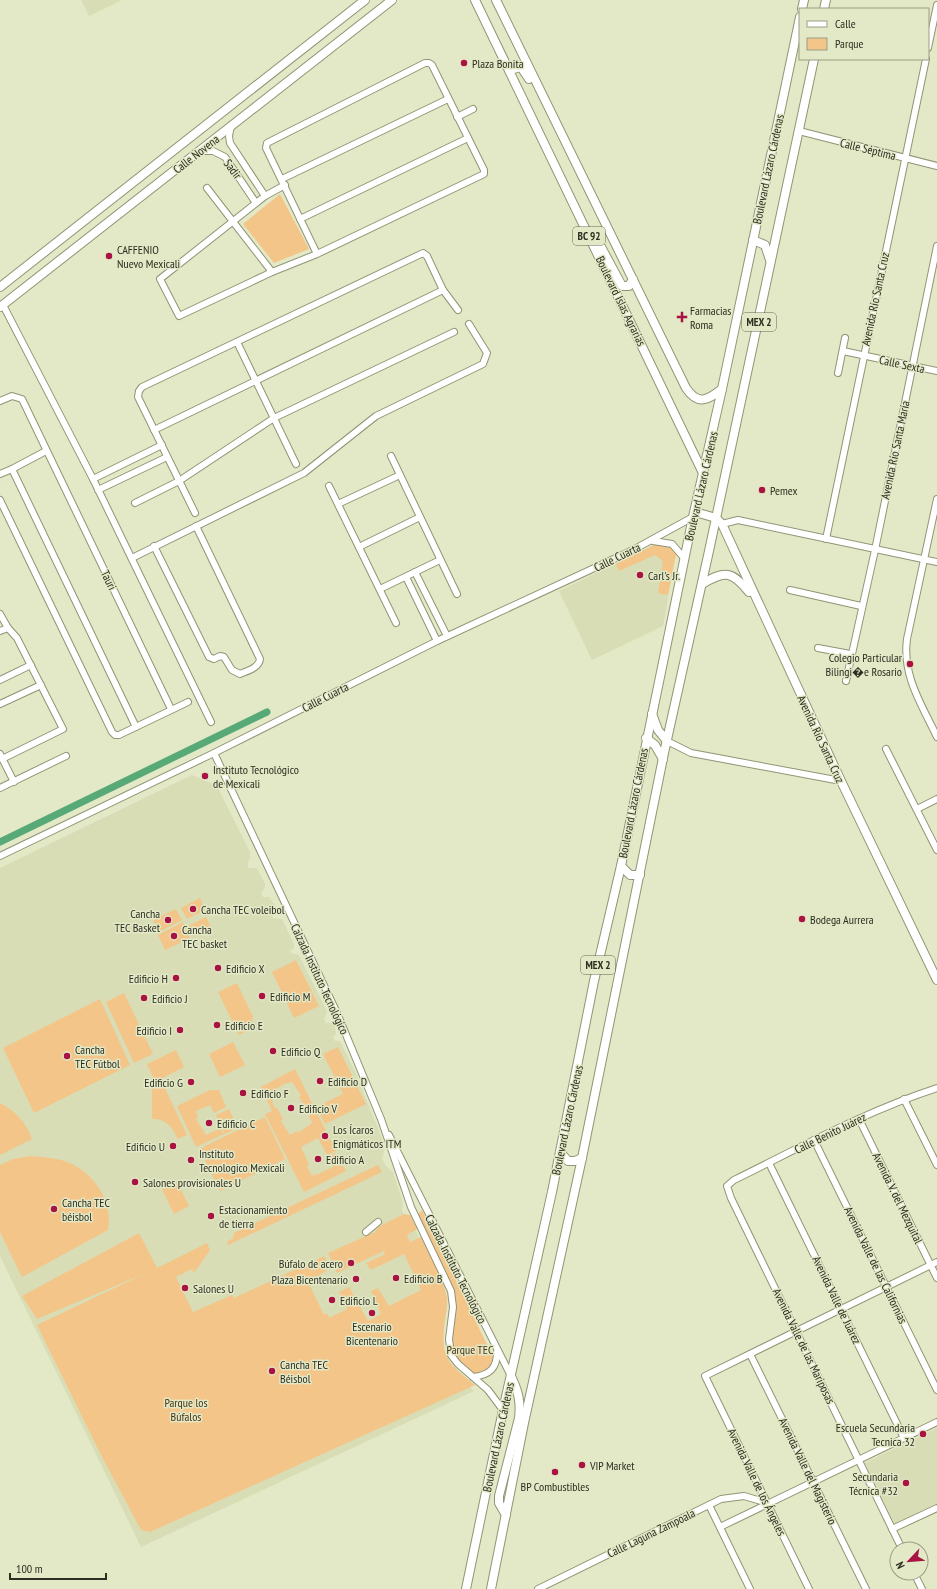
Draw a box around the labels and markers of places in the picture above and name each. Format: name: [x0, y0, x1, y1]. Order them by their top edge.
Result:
place label: Plaza Bonita: [472, 56, 524, 71]
marker: Plaza Bonita: [459, 58, 469, 68]
place label: CAFFENIO Nuevo Mexicali: [117, 242, 180, 271]
marker: CAFFENIO Nuevo Mexicali: [104, 251, 114, 261]
place label: Farmacias Roma: [690, 303, 731, 332]
marker: Farmacias Roma: [677, 312, 687, 322]
place label: Pemex: [770, 483, 798, 498]
marker: Pemex: [757, 485, 767, 495]
place label: Carl's Jr.: [648, 568, 680, 583]
marker: Carl's Jr.: [635, 570, 645, 580]
place label: Colegio Particular Bilingi�e Rosario: [825, 650, 903, 679]
marker: Colegio Particular Bilingi�e Rosario: [905, 659, 915, 669]
place label: Instituto Tecnológico de Mexicali: [213, 762, 299, 791]
marker: Instituto Tecnológico de Mexicali: [200, 771, 210, 781]
place label: Cancha TEC voleibol: [201, 902, 285, 917]
marker: Cancha TEC voleibol: [188, 904, 198, 914]
place label: Cancha TEC Basket: [115, 906, 161, 935]
place label: Bodega Aurrera: [810, 912, 874, 927]
marker: Bodega Aurrera: [797, 914, 807, 924]
marker: Cancha TEC Basket: [163, 915, 173, 925]
place label: Cancha TEC basket: [182, 922, 228, 951]
marker: Cancha TEC basket: [169, 931, 179, 941]
place label: Edificio X: [226, 961, 265, 976]
marker: Edificio X: [213, 963, 223, 973]
place label: Edificio H: [129, 971, 168, 986]
marker: Edificio H: [171, 973, 181, 983]
place label: Edificio M: [270, 989, 310, 1004]
place label: Edificio J: [152, 991, 188, 1006]
marker: Edificio M: [257, 991, 267, 1001]
marker: Edificio J: [139, 993, 149, 1003]
place label: Edificio E: [225, 1018, 263, 1033]
marker: Edificio E: [212, 1020, 222, 1030]
place label: Edificio I: [136, 1023, 172, 1038]
marker: Edificio I: [175, 1025, 185, 1035]
place label: Cancha TEC Fútbol: [75, 1042, 120, 1071]
place label: Edificio Q: [281, 1044, 321, 1059]
marker: Edificio Q: [268, 1046, 278, 1056]
marker: Cancha TEC Fútbol: [62, 1051, 72, 1061]
place label: Edificio D: [328, 1074, 367, 1089]
place label: Edificio G: [144, 1075, 183, 1090]
marker: Edificio D: [315, 1076, 325, 1086]
marker: Edificio G: [186, 1077, 196, 1087]
place label: Edificio F: [251, 1086, 289, 1101]
marker: Edificio F: [238, 1088, 248, 1098]
place label: Edificio V: [299, 1101, 338, 1116]
marker: Edificio V: [286, 1103, 296, 1113]
place label: Edificio C: [217, 1116, 256, 1131]
marker: Edificio C: [204, 1118, 214, 1128]
place label: Los Ícaros Enigmáticos ITM: [333, 1122, 401, 1151]
marker: Los Ícaros Enigmáticos ITM: [320, 1131, 330, 1141]
place label: Edificio U: [126, 1139, 165, 1154]
marker: Edificio U: [168, 1141, 178, 1151]
place label: Instituto Tecnologico Mexicali: [199, 1146, 285, 1175]
place label: Edificio A: [326, 1152, 364, 1167]
marker: Edificio A: [313, 1154, 323, 1164]
marker: Instituto Tecnologico Mexicali: [186, 1155, 196, 1165]
place label: Salones provisionales U: [143, 1175, 241, 1190]
marker: Salones provisionales U: [130, 1177, 140, 1187]
place label: Cancha TEC béisbol: [62, 1195, 111, 1224]
place label: Estacionamiento de tierra: [219, 1202, 287, 1231]
marker: Cancha TEC béisbol: [49, 1204, 59, 1214]
marker: Estacionamiento de tierra: [206, 1211, 216, 1221]
place label: Búfalo de acero: [279, 1256, 343, 1271]
marker: Búfalo de acero: [346, 1258, 356, 1268]
place label: Edificio B: [404, 1271, 443, 1286]
place label: Plaza Bicentenario: [271, 1272, 348, 1287]
marker: Edificio B: [391, 1273, 401, 1283]
marker: Plaza Bicentenario: [351, 1274, 361, 1284]
place label: Salones U: [193, 1281, 234, 1296]
marker: Salones U: [180, 1283, 190, 1293]
place label: Edificio L: [340, 1293, 378, 1308]
marker: Edificio L: [327, 1295, 337, 1305]
marker: Escenario Bicentenario: [367, 1308, 377, 1318]
place label: Escenario Bicentenario: [346, 1319, 398, 1348]
place label: Cancha TEC Béisbol: [280, 1357, 329, 1386]
marker: Cancha TEC Béisbol: [267, 1366, 277, 1376]
place label: Escuela Secundaria Tecnica 32: [836, 1420, 915, 1449]
marker: Escuela Secundaria Tecnica 32: [918, 1429, 928, 1439]
place label: VIP Market: [589, 1458, 635, 1473]
marker: VIP Market: [577, 1460, 587, 1470]
marker: BP Combustibles: [550, 1467, 560, 1477]
place label: Secundaria Técnica #32: [849, 1469, 898, 1498]
marker: Secundaria Técnica #32: [901, 1478, 911, 1488]
place label: BP Combustibles: [521, 1479, 589, 1494]

